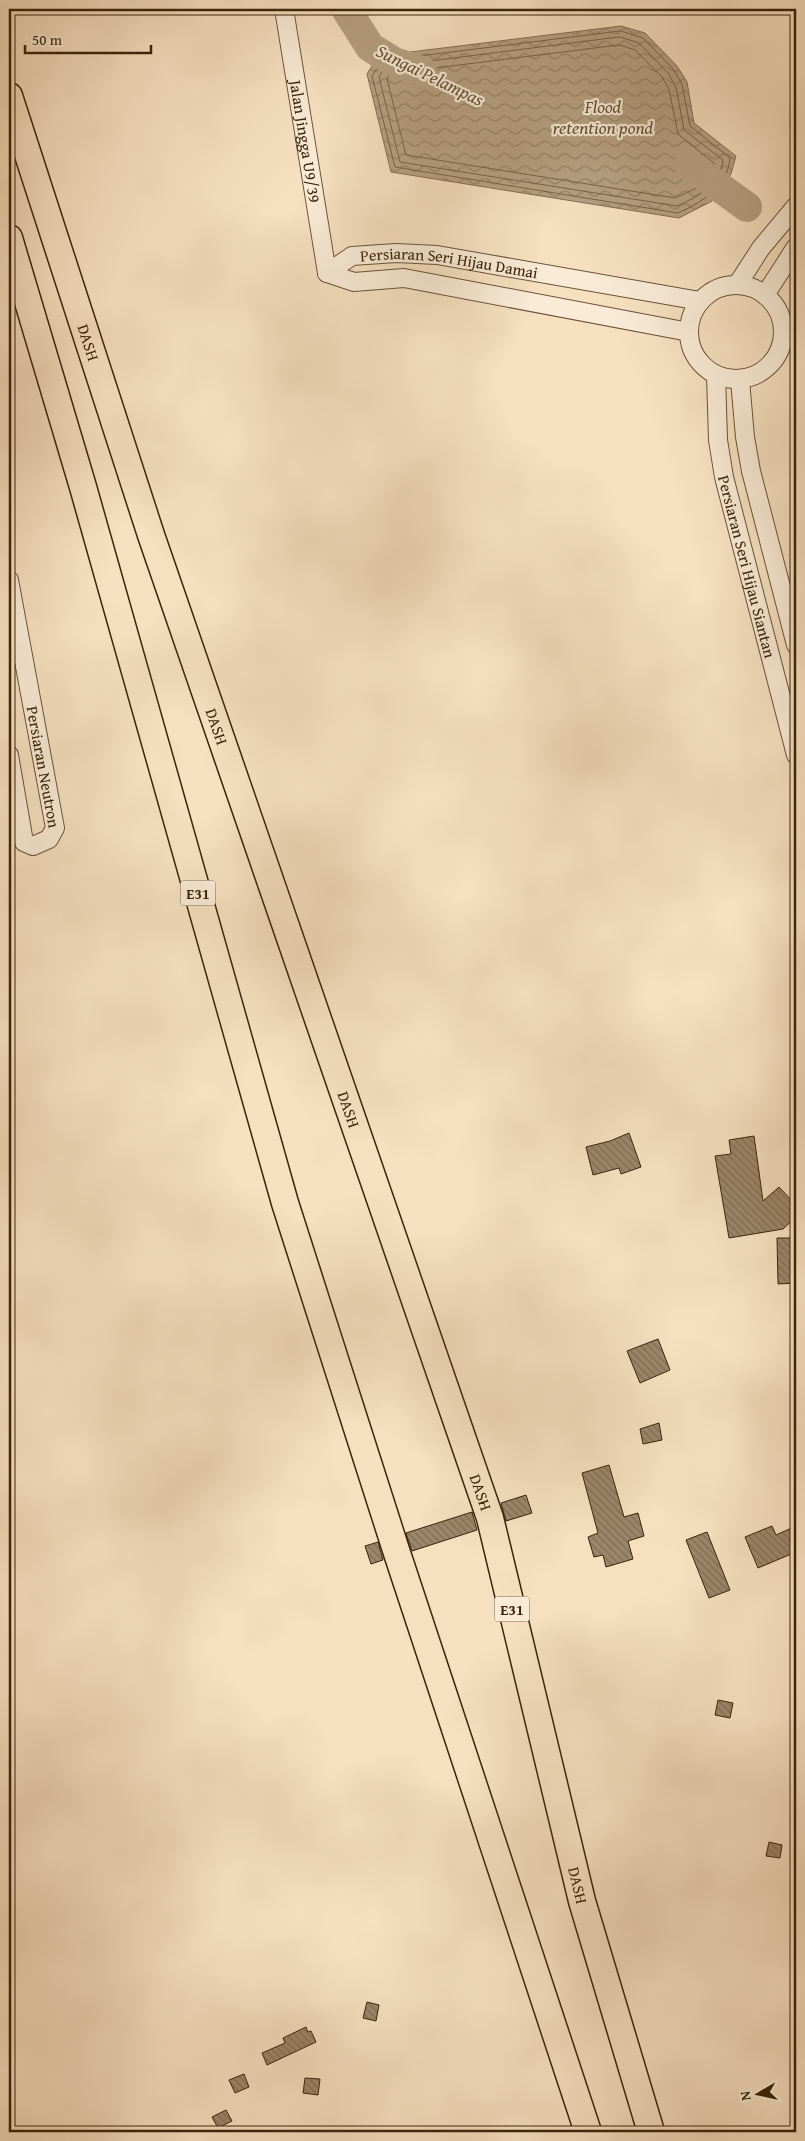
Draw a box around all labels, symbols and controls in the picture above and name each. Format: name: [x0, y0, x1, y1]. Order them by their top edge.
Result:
scale bar: [25, 22, 151, 54]
text: 50 m: [32, 29, 63, 50]
water label: Sungai Pelampas: [372, 37, 489, 113]
street label: Jalan Jingga U9/39: [283, 76, 327, 205]
water label: Flood retention pond: [553, 93, 654, 141]
street label: Persiaran Seri Hijau Damai: [359, 241, 540, 285]
street label: DASH: [72, 321, 106, 364]
street label: Persiaran Seri Hijau Siantan: [712, 473, 782, 660]
street label: Persiaran Neutron: [21, 704, 67, 830]
street label: DASH: [200, 705, 235, 748]
road number: E31: [180, 880, 216, 906]
street label: DASH: [332, 1088, 367, 1131]
street label: DASH: [464, 1471, 499, 1514]
road number: E31: [494, 1596, 530, 1622]
street label: DASH: [562, 1864, 594, 1907]
north arrow: [732, 2068, 782, 2118]
text: N: [734, 2089, 756, 2102]

